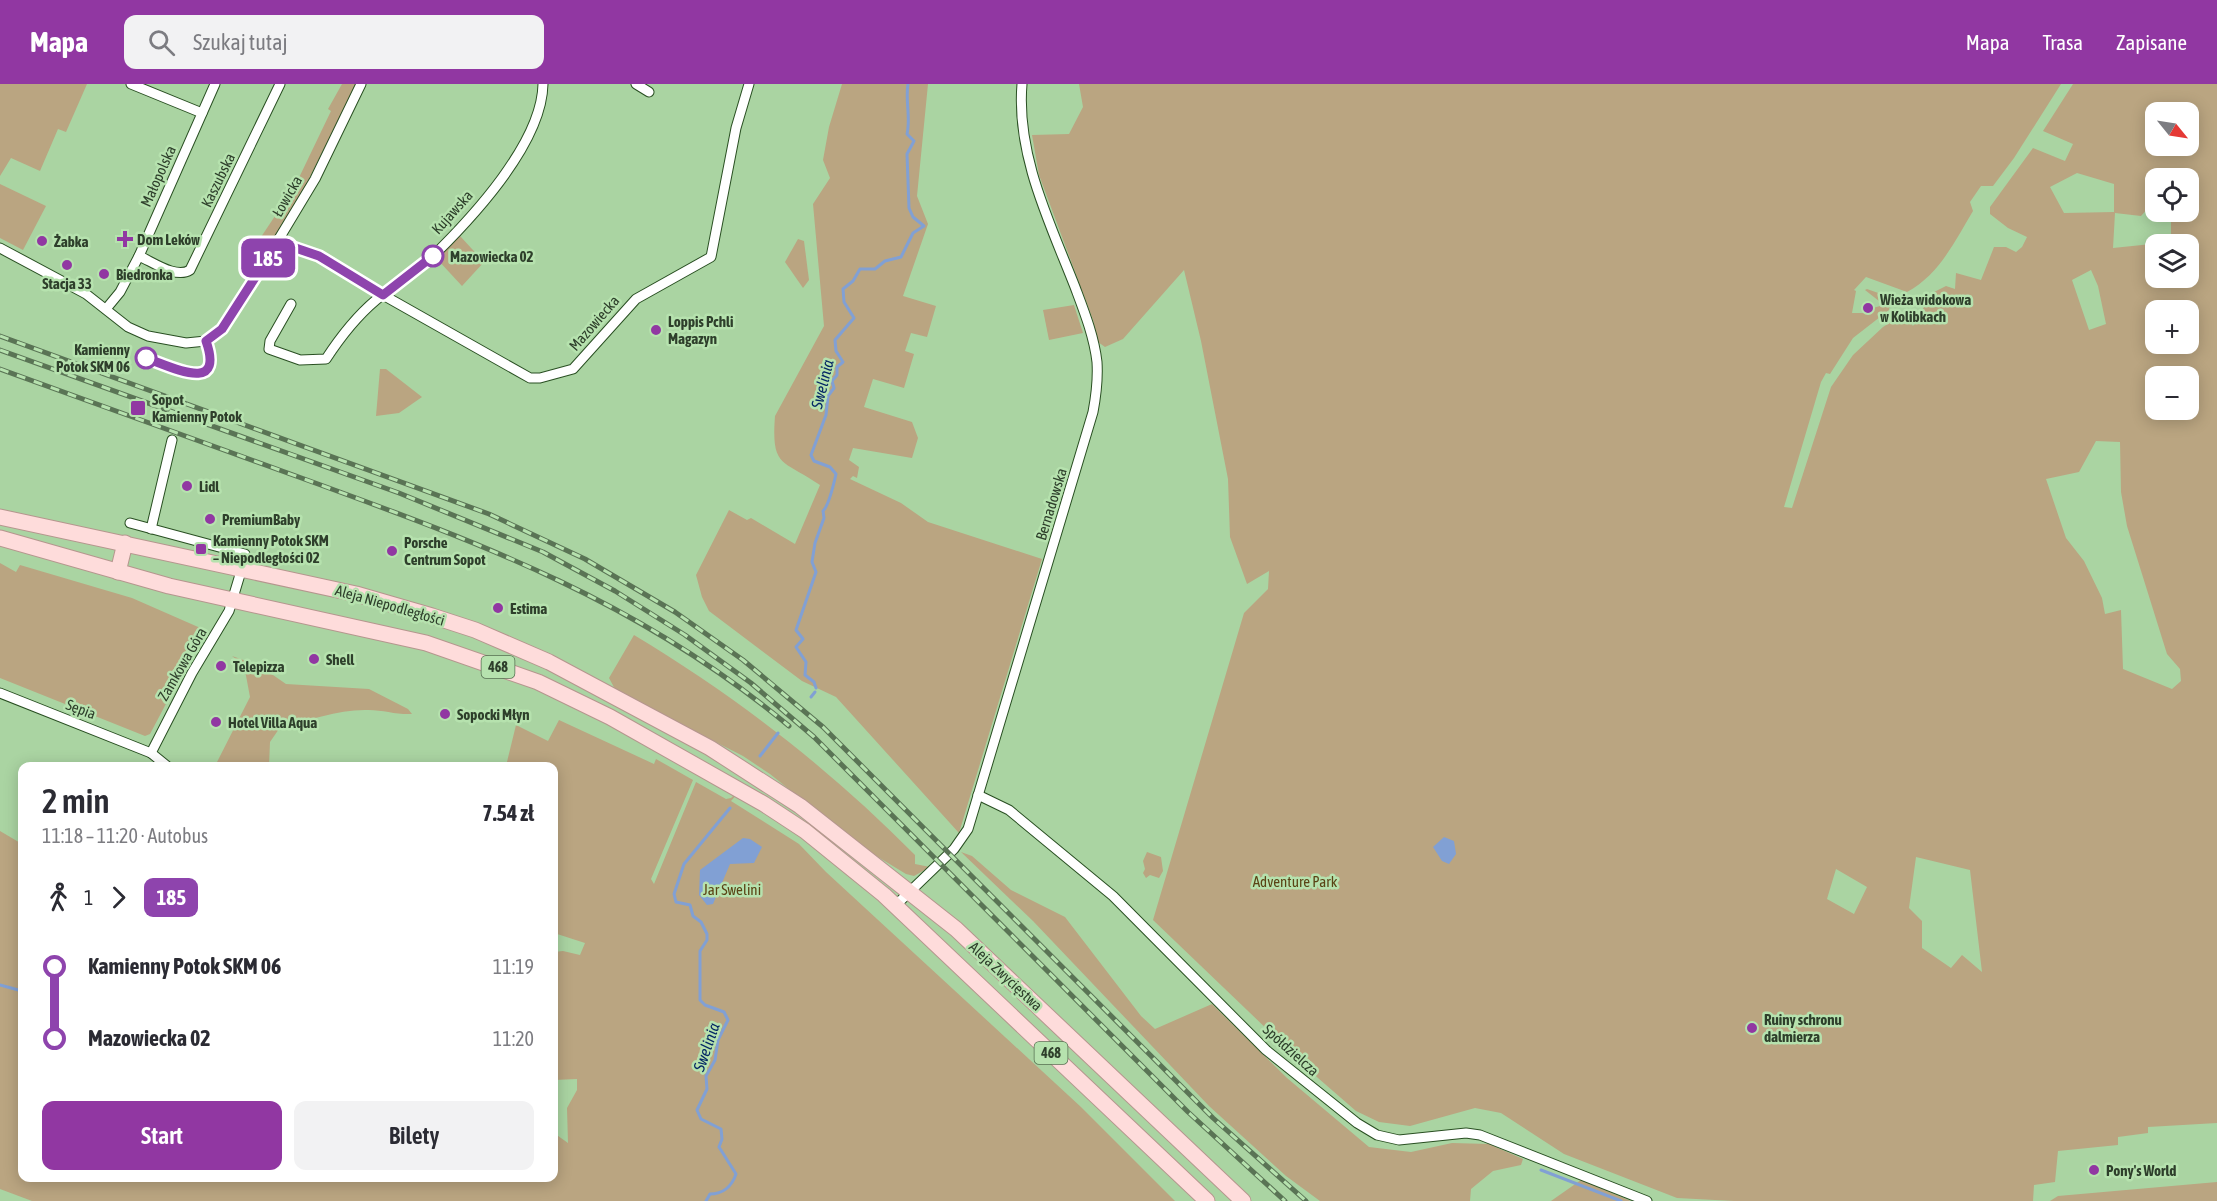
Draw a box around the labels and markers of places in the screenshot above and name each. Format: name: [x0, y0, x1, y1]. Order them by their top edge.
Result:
place label: Dom Leków: [137, 231, 200, 248]
marker: Dom Leków: [118, 232, 132, 246]
place label: Żabka: [54, 233, 88, 250]
marker: Żabka: [35, 234, 49, 248]
marker: Mazowiecka 02: [422, 245, 444, 267]
place label: Mazowiecka 02: [450, 248, 534, 265]
marker: Stacja 33: [60, 258, 74, 272]
place label: Biedronka: [116, 266, 173, 283]
marker: Biedronka: [97, 267, 111, 281]
place label: Stacja 33: [42, 275, 92, 292]
place label: Wieża widokowa w Kolibkach: [1879, 291, 1971, 325]
marker: Wieża widokowa w Kolibkach: [1861, 301, 1875, 315]
place label: Loppis Pchli Magazyn: [668, 313, 733, 347]
marker: Loppis Pchli Magazyn: [649, 323, 663, 337]
place label: Kamienny Potok SKM 06: [56, 341, 131, 375]
marker: Kamienny Potok SKM 06: [135, 347, 157, 369]
place label: Sopot Kamienny Potok: [152, 391, 242, 425]
marker: Sopot Kamienny Potok: [129, 399, 147, 417]
place label: Lidl: [199, 478, 220, 495]
marker: Lidl: [180, 479, 194, 493]
place label: PremiumBaby: [222, 511, 301, 528]
marker: PremiumBaby: [203, 512, 217, 526]
place label: Kamienny Potok SKM – Niepodległości 02: [213, 532, 329, 566]
place label: Porsche Centrum Sopot: [404, 534, 486, 568]
marker: Kamienny Potok SKM – Niepodległości 02: [194, 542, 208, 556]
marker: Porsche Centrum Sopot: [385, 544, 399, 558]
place label: Estima: [510, 600, 547, 617]
marker: Estima: [491, 601, 505, 615]
place label: Shell: [326, 651, 355, 668]
marker: Shell: [307, 652, 321, 666]
place label: Telepizza: [233, 658, 284, 675]
marker: Telepizza: [214, 659, 228, 673]
place label: Sopocki Młyn: [457, 706, 529, 723]
marker: Sopocki Młyn: [438, 707, 452, 721]
place label: Hotel Villa Aqua: [228, 714, 317, 731]
marker: Hotel Villa Aqua: [209, 715, 223, 729]
place label: Ruiny schronu dalmierza: [1764, 1011, 1842, 1045]
marker: Ruiny schronu dalmierza: [1745, 1021, 1759, 1035]
place label: Pony's World: [2106, 1162, 2176, 1179]
marker: Pony's World: [2087, 1163, 2101, 1177]

